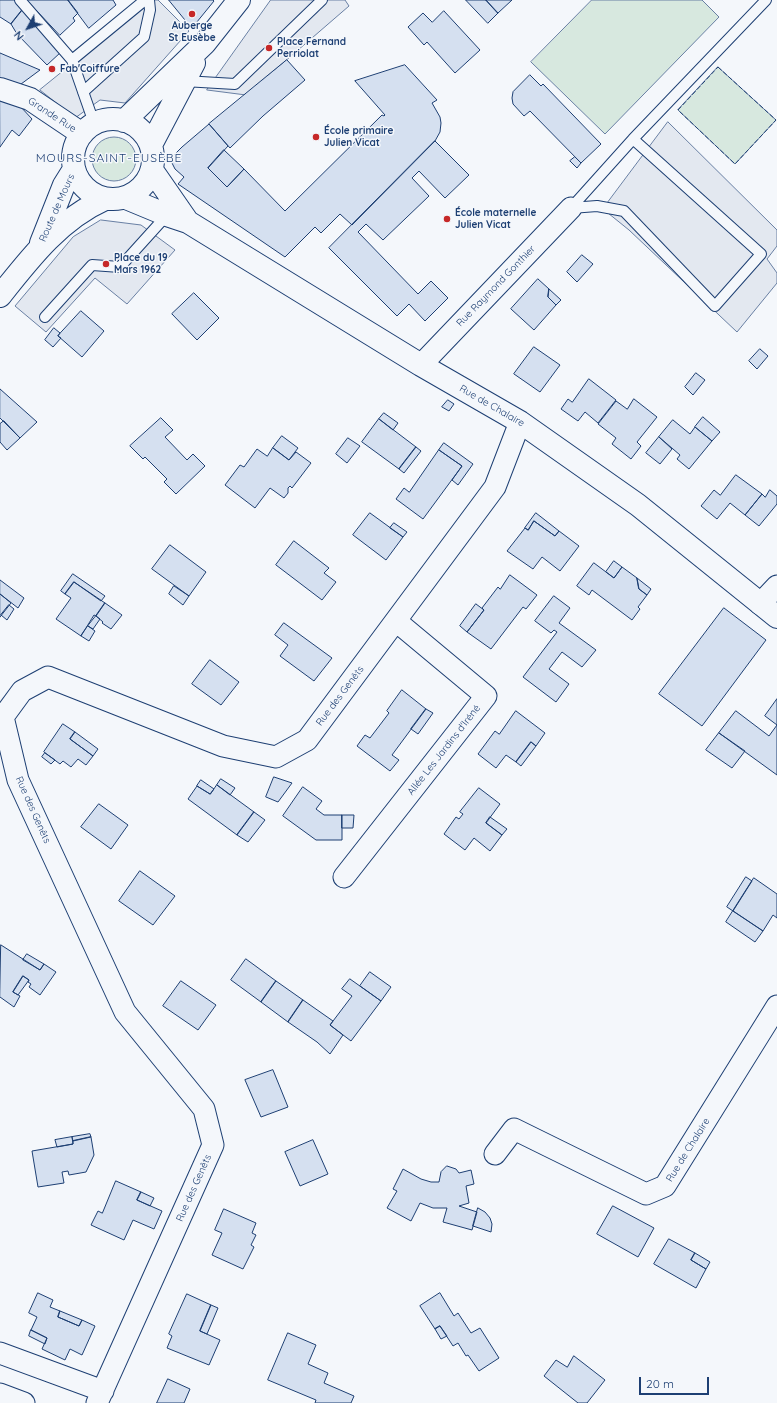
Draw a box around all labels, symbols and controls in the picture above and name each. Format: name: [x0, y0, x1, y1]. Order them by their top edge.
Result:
north arrow: [8, 8, 48, 48]
marker: Auberge St Eusèbe: [187, 9, 197, 19]
place label: Auberge St Eusèbe: [168, 20, 216, 44]
text: N: [11, 28, 27, 43]
place label: Place Fernand Perriolat: [277, 36, 346, 60]
marker: Place Fernand Perriolat: [264, 43, 274, 53]
place label: Fab'Coiffure: [60, 63, 120, 75]
marker: Fab'Coiffure: [47, 64, 57, 74]
street label: Grande Rue: [26, 95, 78, 135]
place label: École primaire Julien Vicat: [324, 125, 393, 148]
marker: École primaire Julien Vicat: [311, 132, 321, 142]
district label: MOURS-SAINT-EUSÈBE: [36, 151, 182, 165]
street label: Route de Mours: [37, 172, 77, 244]
place label: École maternelle Julien Vicat: [455, 207, 536, 230]
marker: École maternelle Julien Vicat: [442, 214, 452, 224]
street label: Rue Raymond Gonthier: [454, 243, 538, 329]
place label: Place du 19 Mars 1962: [114, 252, 168, 276]
marker: Place du 19 Mars 1962: [101, 259, 111, 269]
street label: Rue de Chalaire: [457, 383, 527, 429]
street label: Rue des Genêts: [314, 664, 366, 728]
street label: Allée Les Jardins d'Iréné: [405, 702, 483, 798]
street label: Rue des Genêts: [13, 775, 53, 845]
street label: Rue de Chalaire: [664, 1116, 712, 1184]
street label: Rue des Genêts: [174, 1153, 214, 1223]
scale bar: [641, 1369, 711, 1395]
text: 20 m: [646, 1376, 674, 1391]

